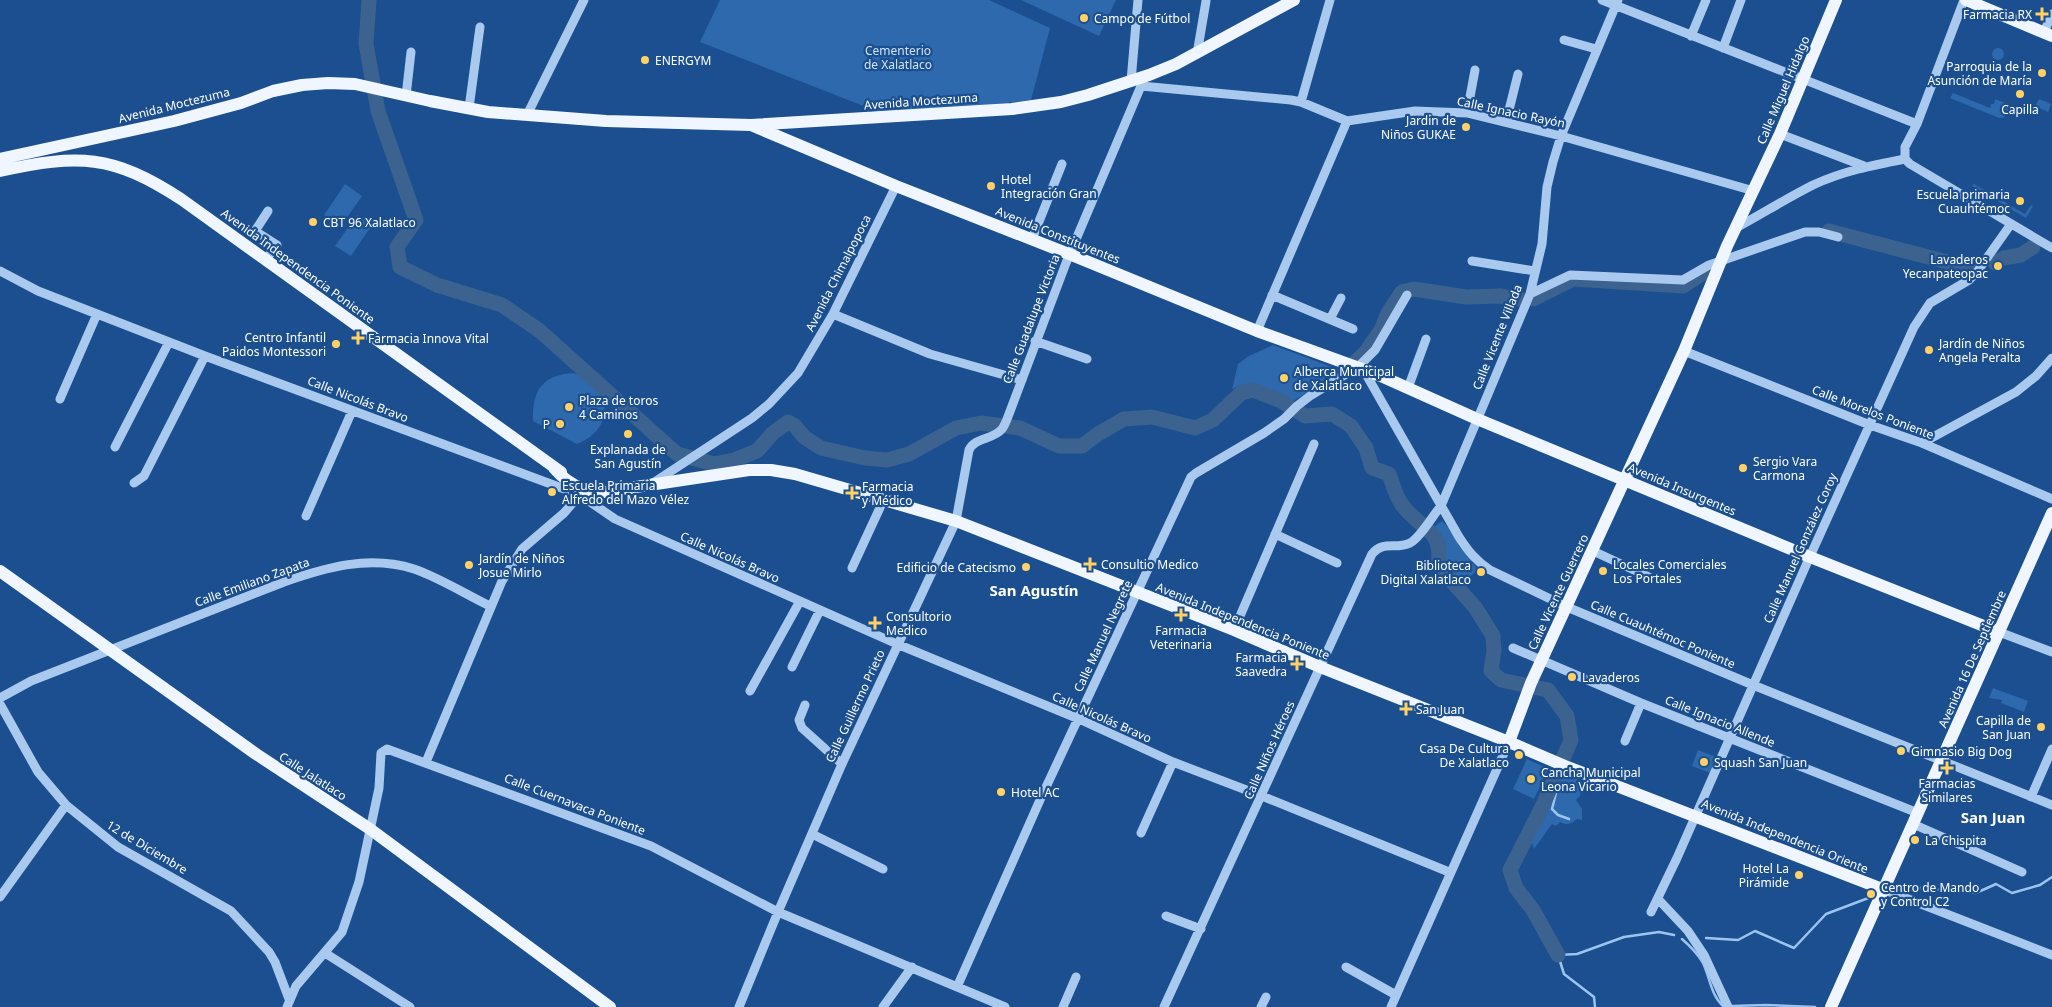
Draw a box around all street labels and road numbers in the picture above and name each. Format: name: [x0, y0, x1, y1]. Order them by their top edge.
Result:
street label: Calle Miguel Hidalgo: [1753, 33, 1813, 147]
street label: Avenida Moctezuma: [117, 83, 231, 127]
street label: Avenida Moctezuma: [863, 89, 979, 113]
street label: Calle Ignacio Rayón: [1455, 92, 1567, 132]
street label: Avenida Constituyentes: [993, 202, 1123, 268]
street label: Avenida Independencia Poniente: [218, 204, 378, 328]
street label: Avenida Chimalpopoca: [801, 212, 875, 334]
street label: Calle Guadalupe Victoria: [998, 252, 1064, 386]
street label: Calle Vicente Villada: [1468, 282, 1526, 392]
street label: Calle Nicolás Bravo: [305, 372, 411, 426]
street label: Calle Morelos Poniente: [1809, 381, 1937, 443]
street label: Avenida Insurgentes: [1625, 458, 1739, 520]
street label: Calle Manuel González Coroy: [1759, 469, 1841, 626]
street label: Calle Nicolás Bravo: [678, 527, 782, 587]
street label: Calle Vicente Guerrero: [1524, 531, 1592, 653]
street label: Calle Emiliano Zapata: [192, 553, 312, 611]
street label: Calle Manuel Negrete: [1070, 577, 1137, 695]
street label: Avenida Independencia Poniente: [1154, 578, 1333, 664]
street label: Avenida 16 De Septiembre: [1934, 587, 2010, 730]
street label: Calle Cuauhtémoc Poniente: [1588, 596, 1738, 672]
street label: Calle Guillermo Prieto: [821, 647, 889, 765]
street label: Calle Nicolás Bravo: [1050, 687, 1154, 747]
street label: Calle Ignacio Allende: [1662, 691, 1778, 751]
street label: Calle Niños Héroes: [1240, 698, 1298, 802]
street label: Calle Jalatlaco: [276, 748, 350, 804]
street label: Calle Cuernavaca Poniente: [502, 769, 648, 839]
street label: Avenida Independencia Oriente: [1699, 795, 1871, 877]
street label: 12 de Diciembre: [103, 816, 191, 878]

